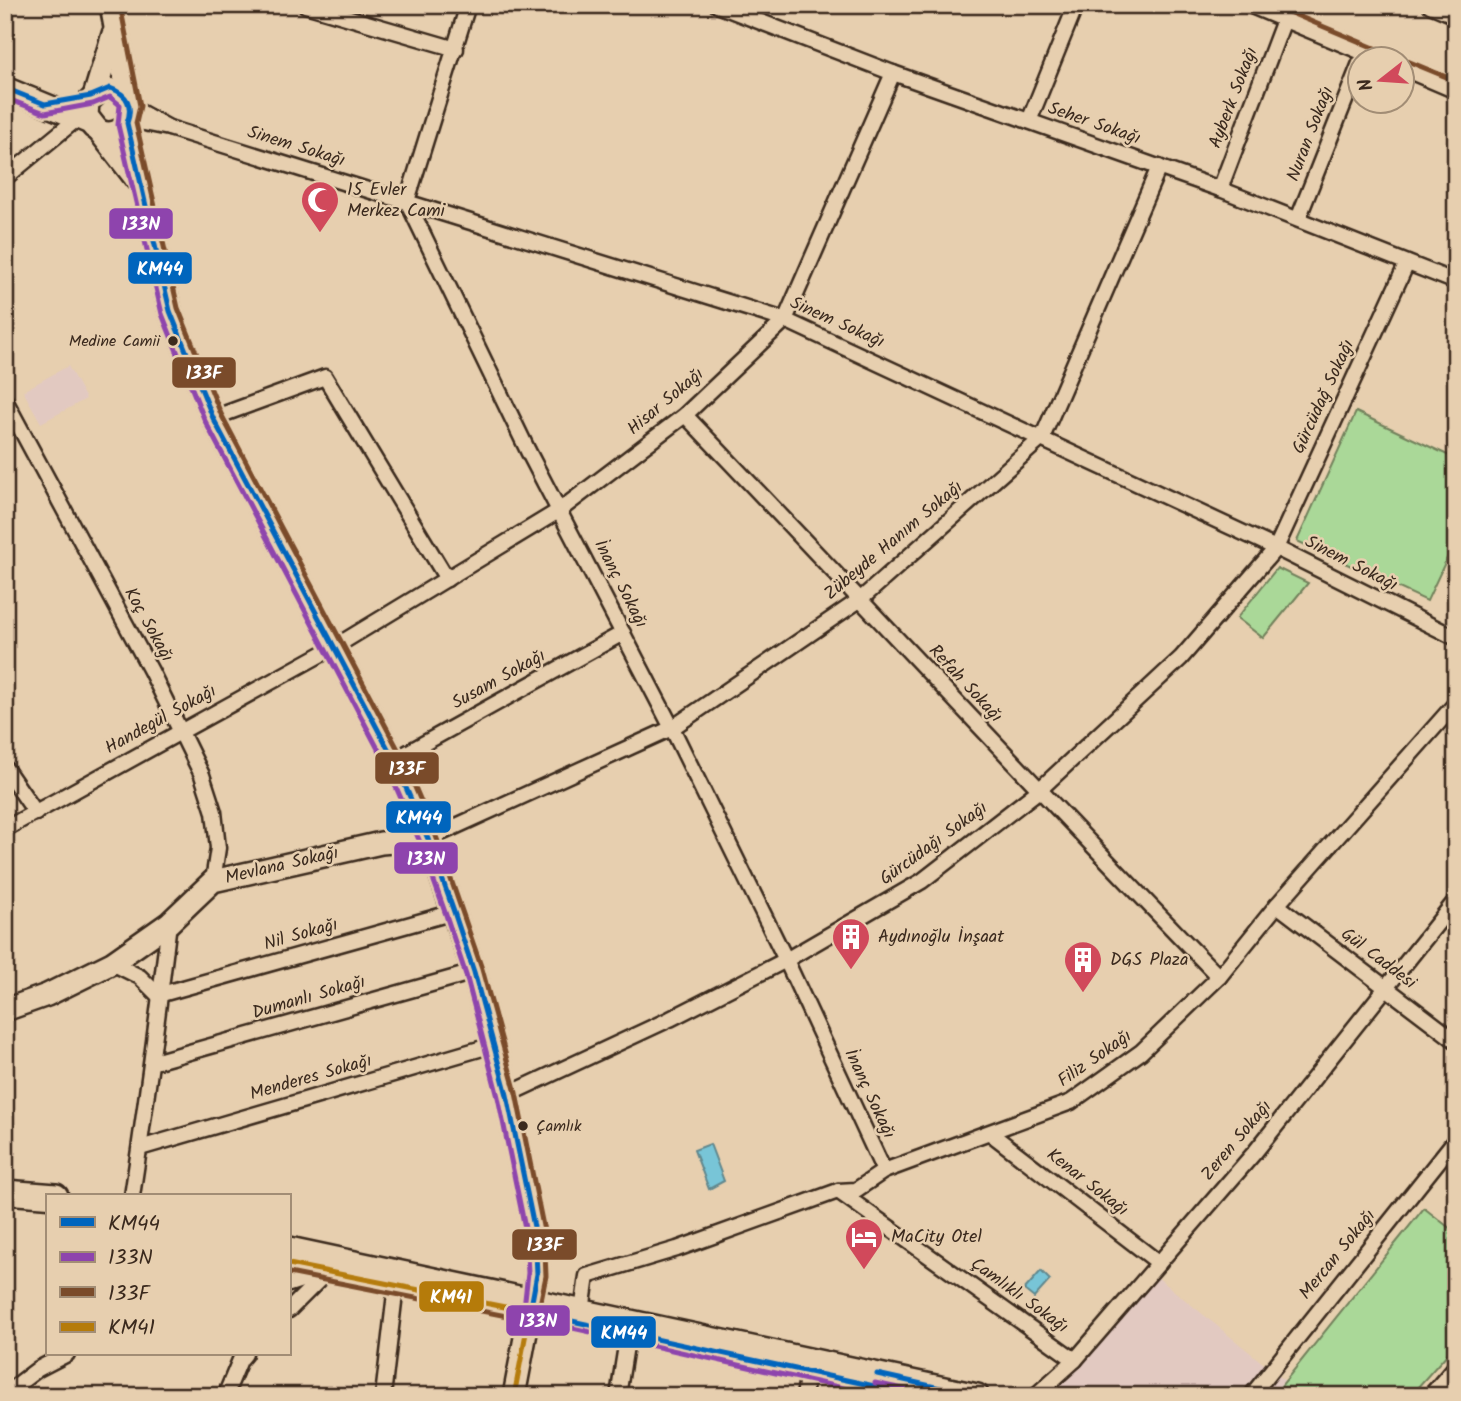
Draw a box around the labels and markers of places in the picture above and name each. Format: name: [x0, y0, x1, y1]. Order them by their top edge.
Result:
place label: 15 Evler Merkez Cami: [347, 176, 445, 226]
mosque icon: 15 Evler Merkez Cami: [299, 179, 341, 234]
place label: Medine Camii: [69, 329, 161, 354]
marker: Medine Camii: [166, 334, 180, 348]
building icon: Aydınoğlu İnşaat: [830, 916, 872, 971]
place label: Aydınoğlu İnşaat: [878, 923, 1005, 952]
building icon: DGS Plaza: [1062, 939, 1104, 994]
place label: DGS Plaza: [1110, 946, 1188, 975]
place label: Çamlık: [536, 1114, 582, 1139]
marker: Çamlık: [516, 1119, 530, 1133]
hotel icon: MaCity Otel: [843, 1216, 885, 1271]
place label: MaCity Otel: [891, 1223, 982, 1252]

